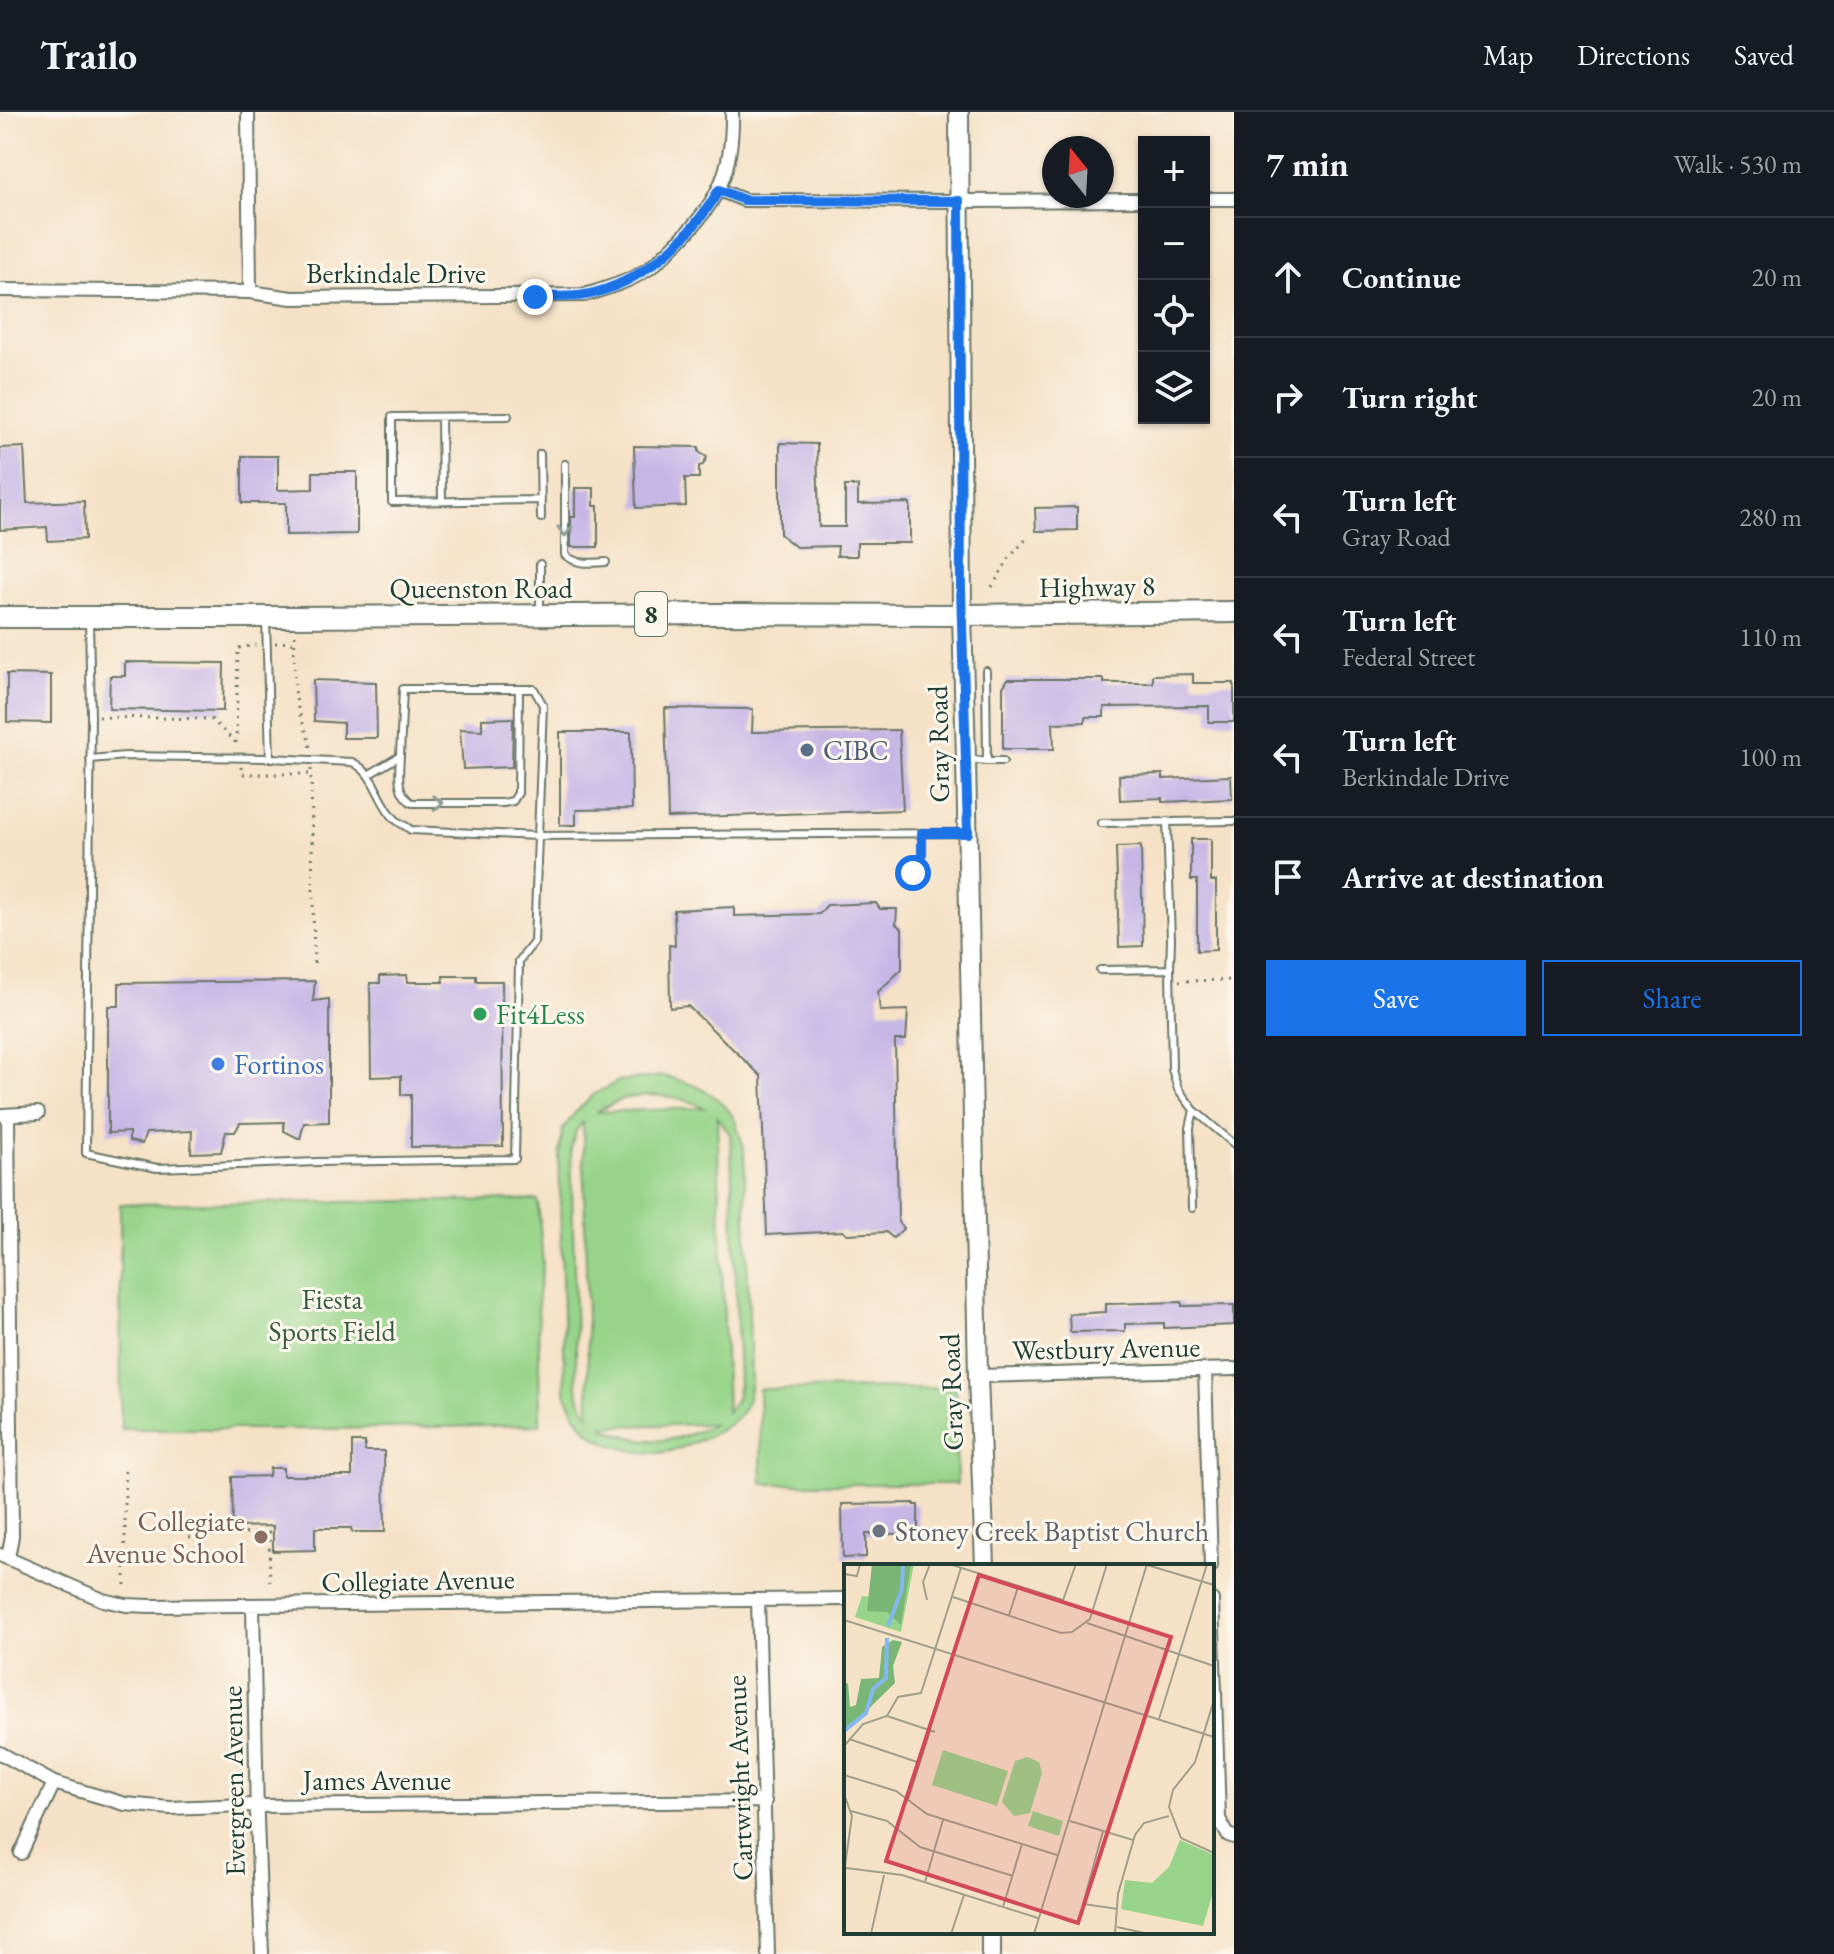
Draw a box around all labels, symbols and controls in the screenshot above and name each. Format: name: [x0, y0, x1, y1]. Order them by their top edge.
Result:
text: Trailo: [40, 31, 137, 80]
text: Map: [1483, 37, 1533, 73]
text: Directions: [1577, 37, 1690, 73]
text: Saved: [1734, 37, 1794, 73]
north arrow: [1042, 136, 1114, 208]
map controls: [1138, 136, 1210, 424]
button: +: [1138, 136, 1210, 208]
text: 7 min: [1266, 142, 1349, 186]
text: Walk · 530 m: [1674, 147, 1802, 181]
button: −: [1138, 208, 1210, 280]
street label: Berkindale Drive: [306, 255, 486, 291]
icon: ahead: [1266, 255, 1310, 299]
text: Continue: [1342, 258, 1461, 297]
text: 20 m: [1752, 260, 1802, 294]
route end: [517, 279, 553, 315]
button: locate: [1138, 280, 1210, 352]
button: layers: [1138, 352, 1210, 424]
icon: right: [1266, 375, 1310, 419]
text: Turn right: [1342, 378, 1478, 417]
text: 20 m: [1752, 380, 1802, 414]
text: Turn left: [1342, 481, 1456, 520]
icon: left: [1266, 495, 1310, 539]
text: 280 m: [1739, 500, 1802, 534]
text: Gray Road: [1342, 520, 1451, 554]
one-way arrow: [556, 525, 574, 538]
street label: Highway 8: [1038, 567, 1156, 605]
street label: Queenston Road: [389, 570, 573, 606]
road number: 8: [635, 592, 667, 636]
text: Turn left: [1342, 601, 1456, 640]
icon: left: [1266, 615, 1310, 659]
text: 110 m: [1739, 620, 1802, 654]
text: Federal Street: [1342, 640, 1475, 674]
street label: Gray Road: [919, 684, 957, 803]
text: Turn left: [1342, 721, 1456, 760]
place label: CIBC: [823, 732, 889, 768]
icon: left: [1266, 735, 1310, 779]
text: 100 m: [1739, 740, 1802, 774]
marker: CIBC: [798, 741, 816, 759]
text: Berkindale Drive: [1342, 760, 1509, 794]
one-way arrow: [432, 795, 445, 812]
route start: [895, 855, 931, 891]
icon: arrive: [1266, 855, 1310, 899]
text: Arrive at destination: [1342, 858, 1604, 897]
button: Save: [1266, 960, 1526, 1036]
button: Share: [1542, 960, 1802, 1036]
place label: Fit4Less: [496, 996, 585, 1032]
marker: Fit4Less: [471, 1005, 489, 1023]
place label: Fortinos: [234, 1046, 324, 1082]
marker: Fortinos: [209, 1055, 227, 1073]
park label: Fiesta Sports Field: [268, 1281, 396, 1349]
street label: Westbury Avenue: [1012, 1328, 1201, 1368]
street label: Gray Road: [931, 1332, 971, 1451]
place label: Collegiate Avenue School: [85, 1503, 245, 1571]
place label: Stoney Creek Baptist Church: [895, 1513, 1209, 1549]
marker: Stoney Creek Baptist Church: [870, 1522, 888, 1540]
marker: Collegiate Avenue School: [252, 1528, 270, 1546]
street label: Collegiate Avenue: [321, 1560, 515, 1600]
inset map: [844, 1564, 1214, 1934]
street label: Cartwright Avenue: [717, 1674, 761, 1882]
street label: Evergreen Avenue: [213, 1685, 253, 1877]
street label: James Avenue: [301, 1762, 451, 1798]

